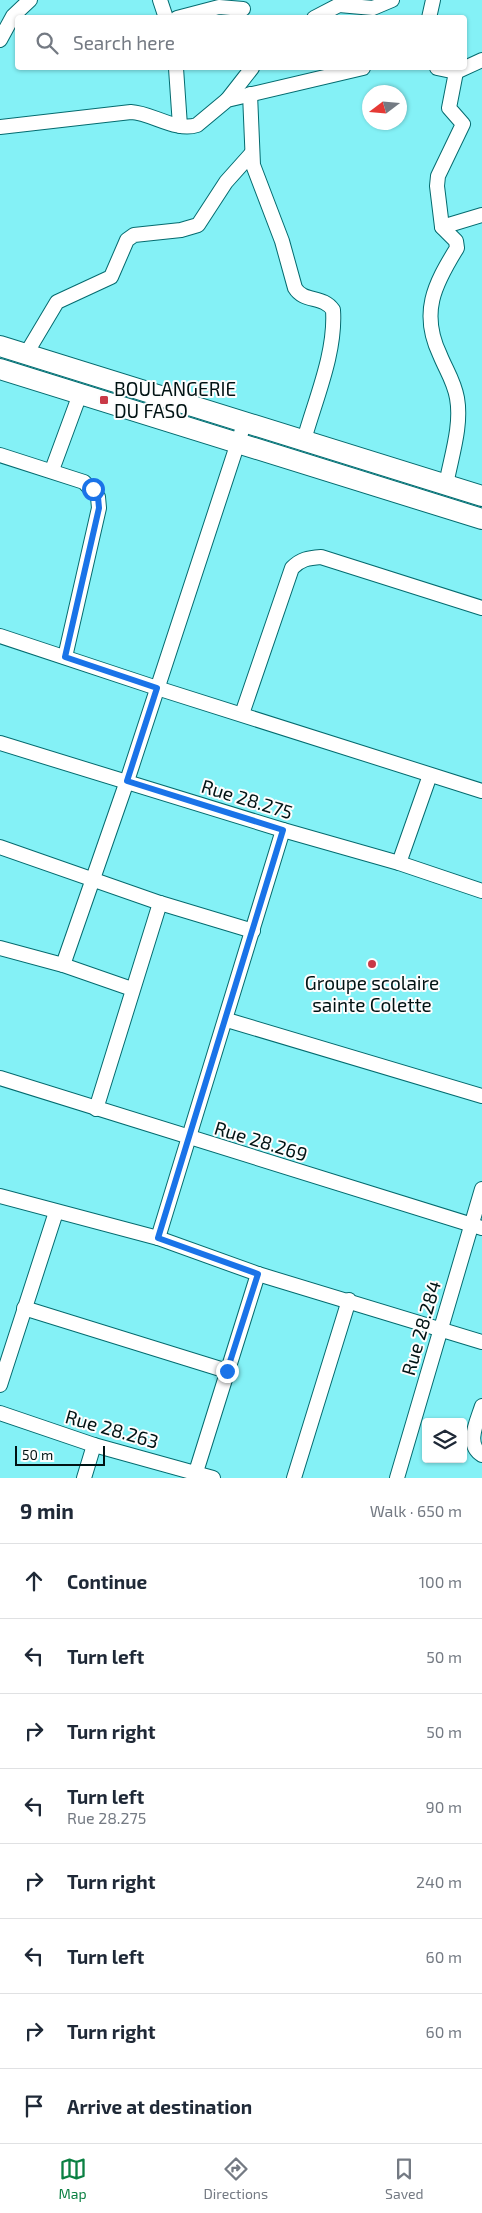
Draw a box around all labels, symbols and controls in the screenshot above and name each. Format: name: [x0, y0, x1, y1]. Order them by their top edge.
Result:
search box: [15, 15, 467, 70]
icon: search: [33, 29, 61, 57]
text: Search here: [73, 31, 175, 54]
north arrow: [362, 85, 407, 130]
place label: BOULANGERIE DU FASO: [114, 377, 236, 422]
marker: BOULANGERIE DU FASO: [98, 394, 110, 406]
route start: [82, 478, 105, 501]
street label: Rue 28.275: [199, 774, 296, 823]
marker: Groupe scolaire sainte Colette: [366, 958, 378, 970]
place label: Groupe scolaire sainte Colette: [305, 971, 439, 1016]
street label: Rue 28.269: [212, 1115, 310, 1166]
street label: Rue 28.284: [396, 1278, 445, 1378]
route end: [216, 1360, 239, 1383]
street label: Rue 28.263: [63, 1404, 161, 1453]
map controls: [422, 1418, 467, 1463]
button: layers: [422, 1418, 467, 1463]
scale bar: [15, 1443, 105, 1466]
text: 50 m: [22, 1446, 53, 1463]
text: 9 min: [20, 1498, 74, 1523]
text: Walk · 650 m: [370, 1501, 462, 1520]
icon: ahead: [20, 1567, 48, 1595]
text: Continue: [67, 1570, 147, 1593]
text: 100 m: [419, 1572, 462, 1591]
icon: left: [20, 1642, 48, 1670]
text: Turn left: [67, 1645, 144, 1668]
text: 50 m: [426, 1647, 462, 1666]
icon: right: [20, 1717, 48, 1745]
text: Turn right: [67, 1720, 155, 1743]
text: 50 m: [426, 1722, 462, 1741]
text: Turn left: [67, 1785, 144, 1808]
icon: left: [20, 1792, 48, 1820]
text: 90 m: [426, 1797, 462, 1816]
text: Rue 28.275: [67, 1808, 146, 1827]
icon: right: [20, 1867, 48, 1895]
text: Turn right: [67, 1870, 155, 1893]
text: 240 m: [416, 1872, 462, 1891]
icon: left: [20, 1942, 48, 1970]
text: Turn left: [67, 1945, 144, 1968]
text: 60 m: [426, 1947, 462, 1966]
icon: right: [20, 2017, 48, 2045]
text: Turn right: [67, 2020, 155, 2043]
text: 60 m: [426, 2022, 462, 2041]
icon: arrive: [20, 2092, 48, 2120]
text: Arrive at destination: [67, 2095, 252, 2118]
tab: Map: [58, 2155, 87, 2202]
tab: Directions: [204, 2155, 268, 2202]
tab: Saved: [385, 2155, 424, 2202]

